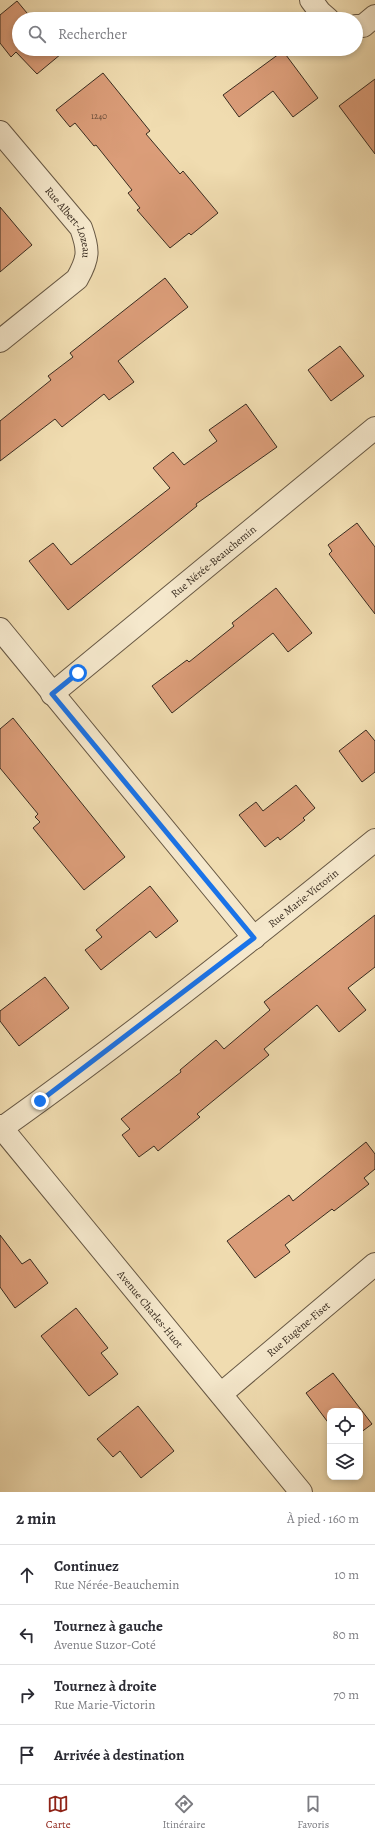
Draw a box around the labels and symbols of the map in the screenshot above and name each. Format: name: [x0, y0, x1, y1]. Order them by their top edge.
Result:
house number: 1240: [91, 110, 107, 122]
street label: Rue Albert-Lozeau: [41, 184, 94, 259]
street label: Rue Nérée-Beauchemin: [168, 522, 259, 601]
route start: [69, 664, 87, 682]
street label: Rue Marie-Victorin: [265, 866, 342, 931]
route end: [31, 1092, 49, 1110]
street label: Avenue Charles-Huot: [113, 1267, 187, 1352]
street label: Rue Eugène-Fiset: [264, 1298, 334, 1360]

